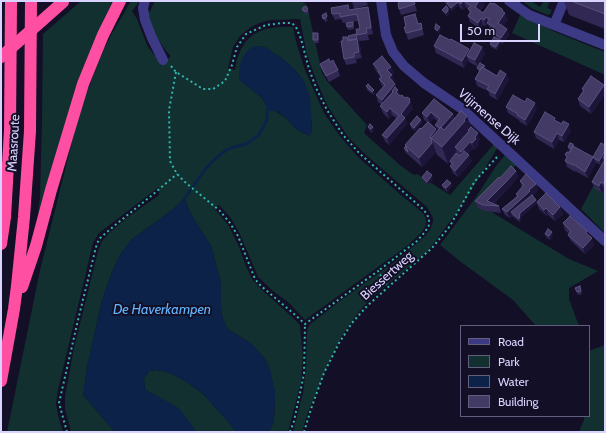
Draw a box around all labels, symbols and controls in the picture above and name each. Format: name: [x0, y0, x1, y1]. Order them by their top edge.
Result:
scale bar: [462, 16, 542, 42]
text: 50 m: [467, 23, 495, 38]
street label: Vlijmense Dijk: [455, 86, 523, 148]
street label: Maasroute: [5, 114, 23, 172]
street label: Biessertweg: [357, 248, 417, 304]
water label: De Haverkampen: [113, 302, 211, 318]
legend: [460, 325, 590, 417]
text: Road: [498, 334, 524, 349]
text: Park: [498, 354, 520, 369]
text: Water: [498, 374, 528, 389]
text: Building: [498, 394, 539, 409]

